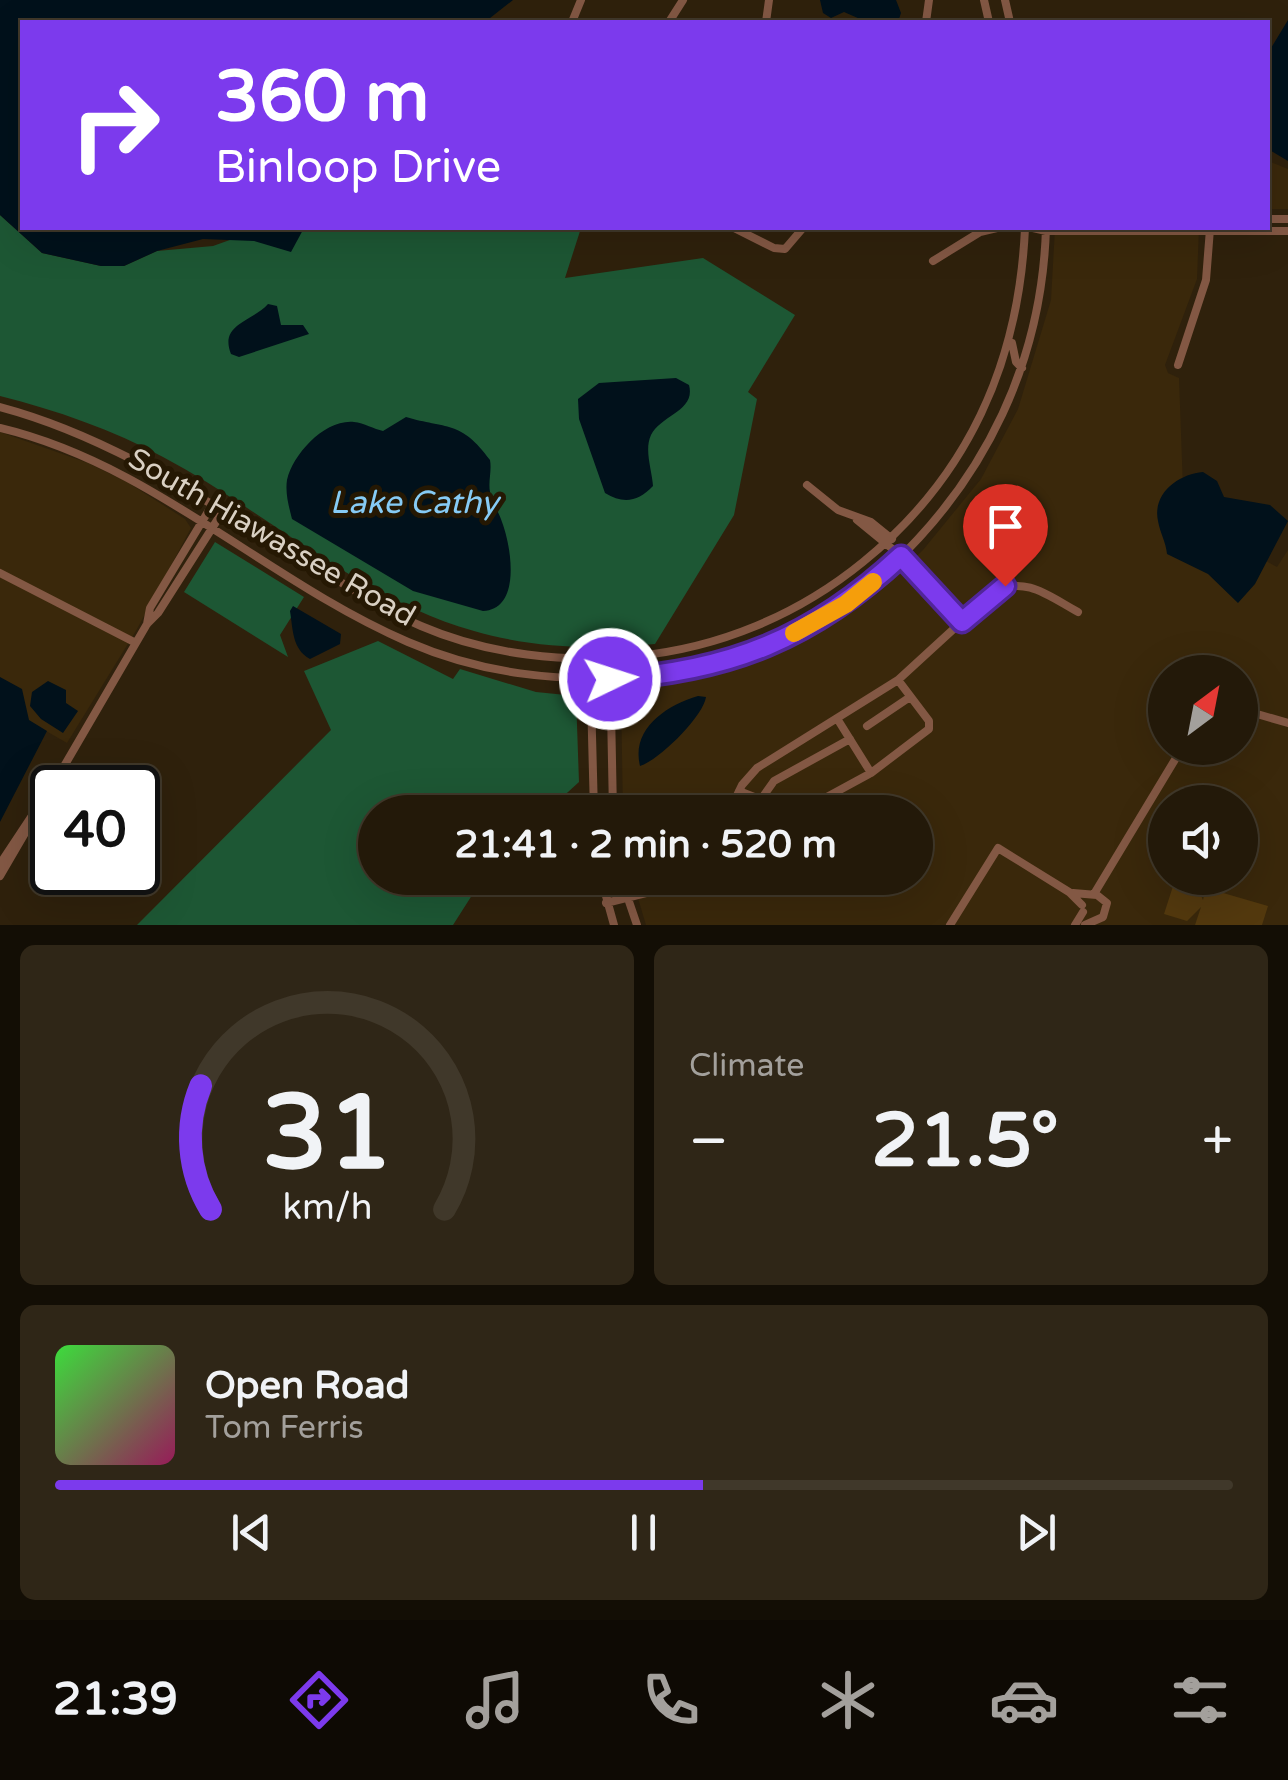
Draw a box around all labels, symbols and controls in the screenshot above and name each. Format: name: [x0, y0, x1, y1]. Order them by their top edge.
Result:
text: 360 m: [215, 56, 429, 140]
icon: right: [50, 60, 180, 190]
text: Binloop Drive: [215, 141, 501, 195]
street label: South Hiawassee Road: [122, 440, 422, 635]
water label: Lake Cathy: [330, 484, 502, 522]
pin: [963, 484, 1048, 587]
icon: arrive: [978, 499, 1033, 554]
position arrow: [558, 627, 662, 731]
north arrow: [1148, 655, 1258, 765]
map controls: [1148, 655, 1258, 895]
speed limit sign: 40: [30, 765, 160, 895]
button: sound: [1148, 785, 1258, 895]
text: 21:41 · 2 min · 520 m: [454, 822, 837, 868]
text: Climate: [689, 1047, 804, 1085]
text: 31: [262, 1072, 392, 1197]
text: 21.5°: [871, 1096, 1059, 1186]
text: −: [689, 1109, 728, 1175]
text: +: [1202, 1109, 1233, 1175]
text: km/h: [282, 1186, 372, 1229]
text: Open Road: [205, 1363, 410, 1409]
text: Tom Ferris: [205, 1409, 364, 1447]
icon: previous: [224, 1505, 279, 1560]
icon: pause: [616, 1505, 671, 1560]
icon: next: [1009, 1505, 1064, 1560]
icon: directions: [284, 1665, 354, 1735]
icon: music: [460, 1665, 530, 1735]
icon: phone: [636, 1665, 706, 1735]
icon: climate: [813, 1665, 883, 1735]
icon: car: [989, 1665, 1059, 1735]
icon: filters: [1165, 1665, 1235, 1735]
text: 21:39: [53, 1673, 178, 1727]

